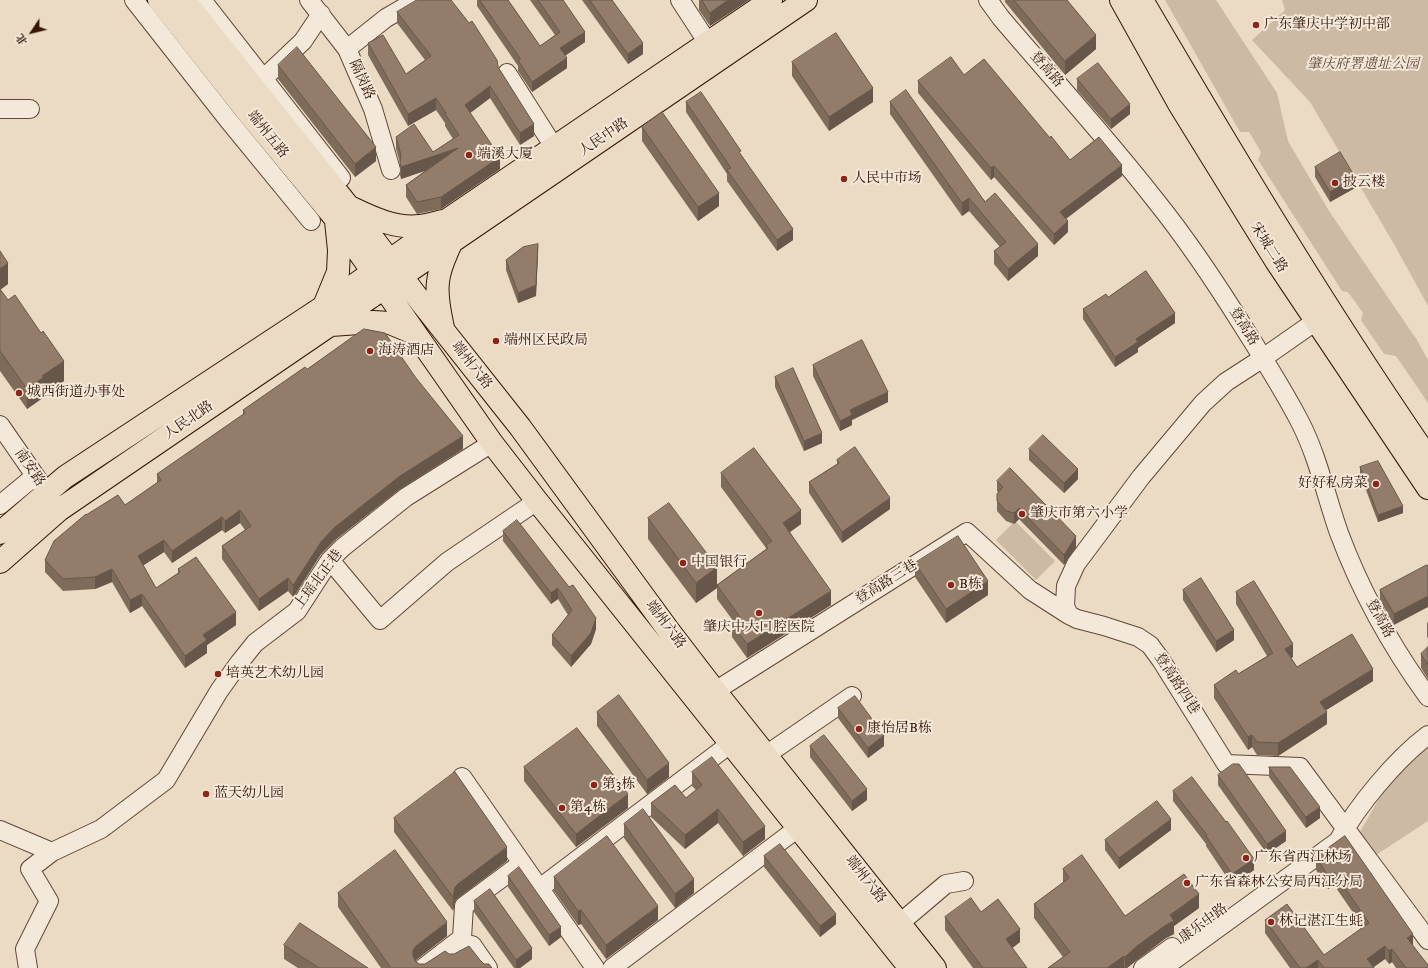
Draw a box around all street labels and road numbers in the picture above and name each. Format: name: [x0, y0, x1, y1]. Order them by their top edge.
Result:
street label: 登高路: [1026, 49, 1066, 91]
street label: 隔岗路: [345, 57, 377, 103]
street label: 端州五路: [243, 108, 291, 162]
street label: 人民中路: [576, 115, 632, 161]
street label: 宋城二路: [1246, 220, 1290, 276]
street label: 登高路: [1225, 305, 1261, 349]
street label: 端州六路: [447, 339, 495, 393]
street label: 人民北路: [161, 398, 217, 444]
street label: 南安路: [10, 446, 48, 490]
street label: 上瑶北正巷: [291, 547, 347, 613]
street label: 登高路三巷: [853, 557, 921, 609]
street label: 登高路: [1361, 597, 1397, 641]
street label: 端州六路: [641, 598, 689, 652]
street label: 登高路四巷: [1150, 650, 1202, 718]
street label: 端州六路: [841, 853, 889, 907]
street label: 康乐中路: [1176, 901, 1232, 947]

